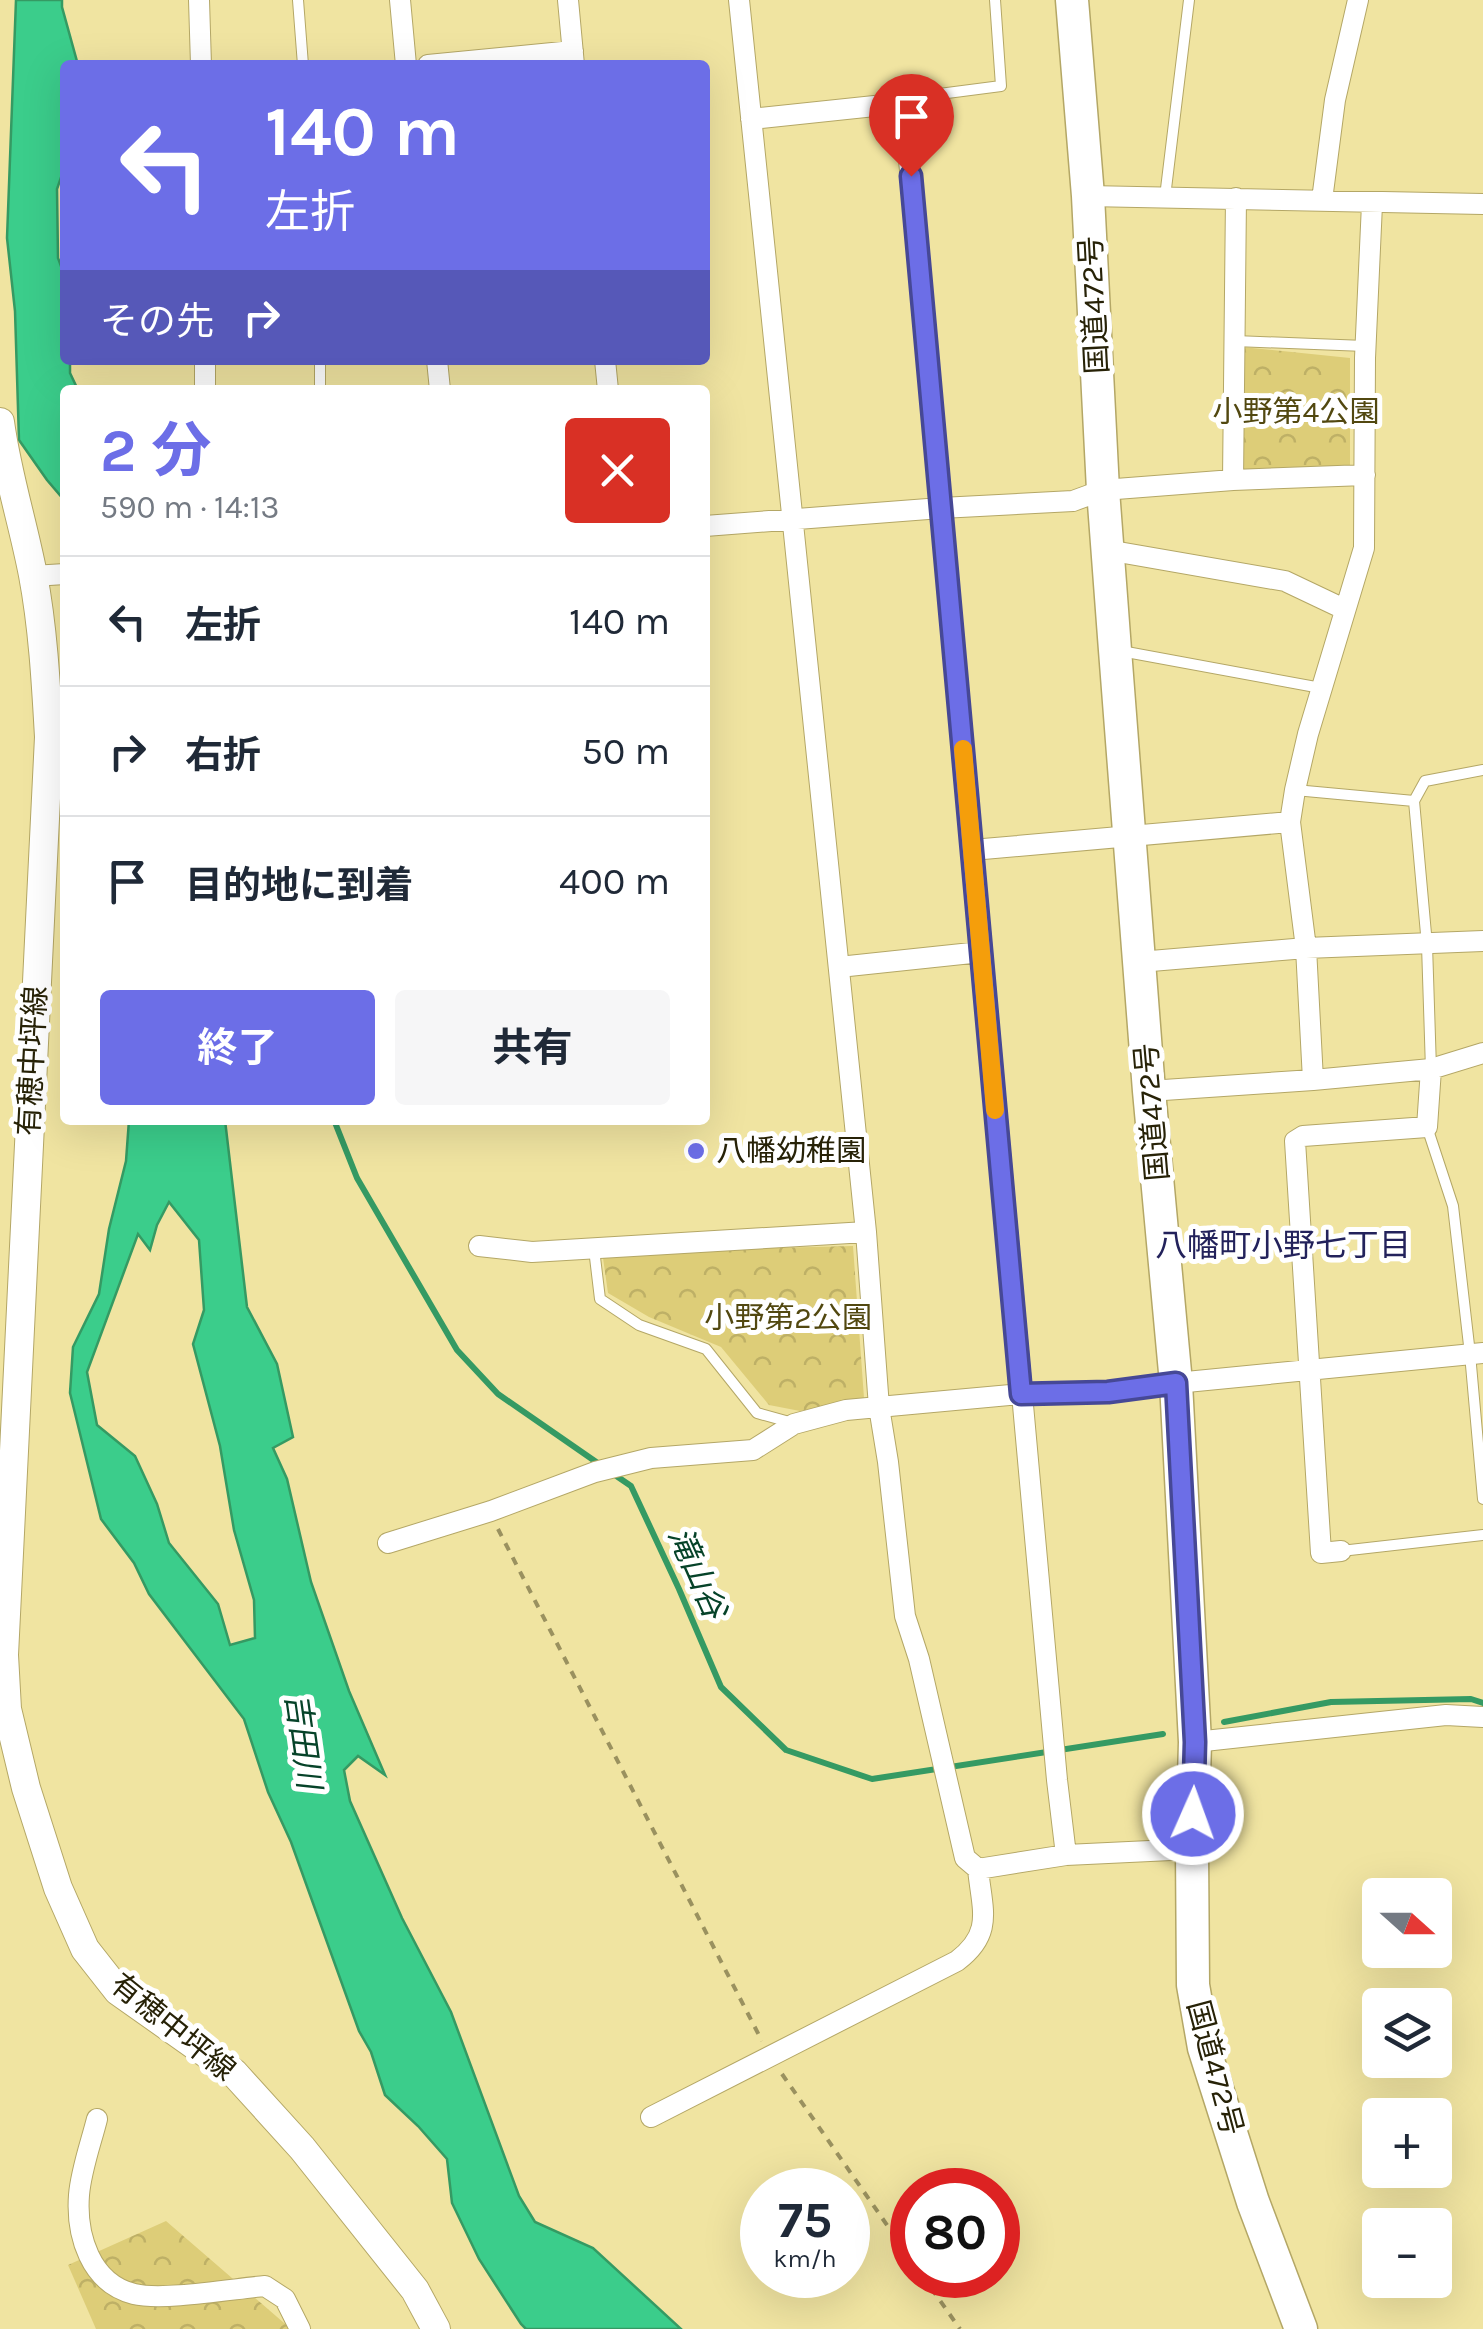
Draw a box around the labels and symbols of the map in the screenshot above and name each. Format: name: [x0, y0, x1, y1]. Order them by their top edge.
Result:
pin: [869, 74, 954, 177]
street label: 国道472号: [1072, 235, 1116, 375]
park label: 小野第4公園: [1213, 394, 1379, 430]
street label: 有穂中坪線: [10, 985, 54, 1137]
street label: 国道472号: [1128, 1042, 1176, 1182]
place label: 八幡幼稚園: [716, 1133, 866, 1169]
marker: 八幡幼稚園: [685, 1140, 707, 1162]
district label: 八幡町小野七丁目: [1155, 1227, 1411, 1264]
park label: 小野第2公園: [704, 1300, 872, 1336]
water label: 滝山谷: [661, 1522, 735, 1627]
water label: 吉田川: [278, 1691, 328, 1794]
position arrow: [1141, 1762, 1245, 1866]
north arrow: [1362, 1878, 1452, 1968]
street label: 有穂中坪線: [103, 1966, 243, 2088]
street label: 国道472号: [1180, 1997, 1250, 2139]
speed limit sign: 80: [890, 2168, 1020, 2298]

